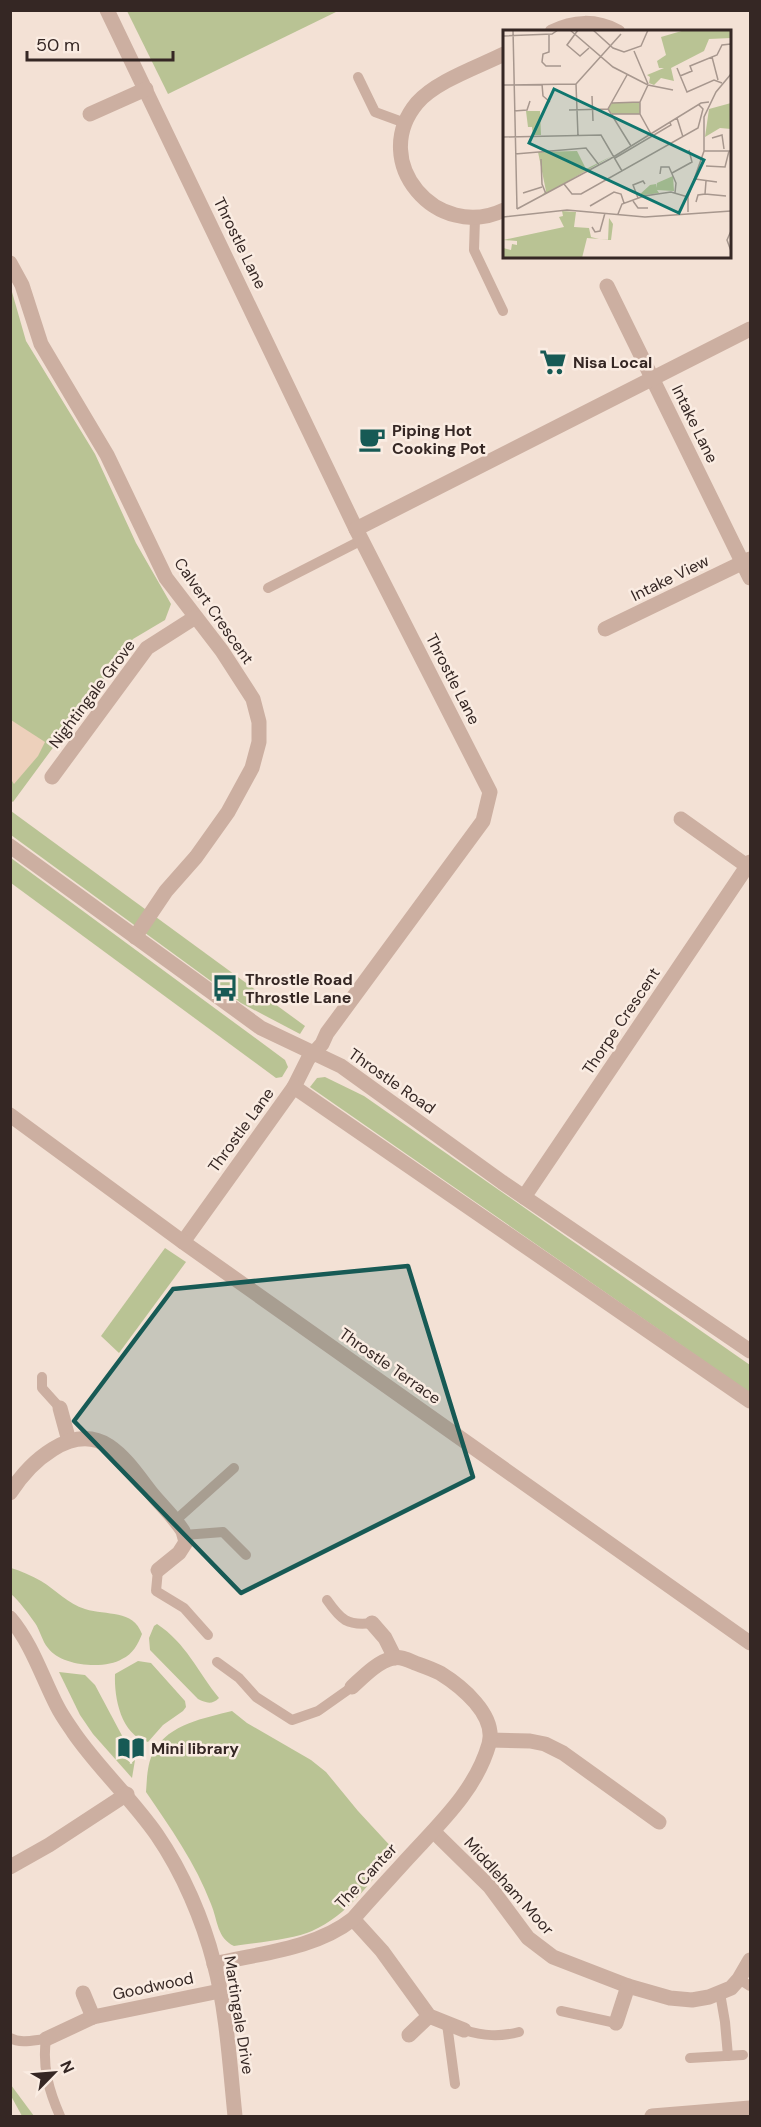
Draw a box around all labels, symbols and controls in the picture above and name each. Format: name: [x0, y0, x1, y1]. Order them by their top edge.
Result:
scale bar: [27, 24, 172, 62]
inset map: [503, 30, 731, 258]
text: 50 m: [36, 33, 80, 57]
street label: Throstle Lane: [209, 194, 271, 292]
supermarket icon: Nisa Local: [538, 347, 568, 377]
place label: Nisa Local: [573, 352, 652, 373]
street label: Intake Lane: [667, 382, 723, 466]
place label: Piping Hot Cooking Pot: [392, 420, 486, 459]
cafe icon: Piping Hot Cooking Pot: [357, 424, 387, 454]
street label: Intake View: [628, 550, 712, 606]
street label: Calvert Crescent: [169, 554, 259, 668]
street label: Throstle Lane: [421, 630, 485, 728]
street label: Nightingale Grove: [44, 635, 140, 753]
street label: Thorpe Crescent: [577, 963, 665, 1079]
place label: Throstle Road Throstle Lane: [245, 969, 353, 1008]
bus stop icon: Throstle Road Throstle Lane: [210, 973, 240, 1003]
street label: Throstle Road: [344, 1043, 440, 1119]
street label: Throstle Lane: [203, 1084, 279, 1176]
street label: Throstle Terrace: [335, 1323, 445, 1409]
library icon: Mini library: [116, 1733, 146, 1763]
place label: Mini library: [151, 1738, 239, 1759]
street label: Middleham Moor: [459, 1833, 559, 1939]
street label: The Canter: [330, 1839, 402, 1913]
street label: Martingale Drive: [219, 1954, 259, 2076]
street label: Goodwood: [111, 1967, 195, 2005]
north arrow: [24, 2043, 84, 2103]
text: N: [55, 2057, 79, 2077]

